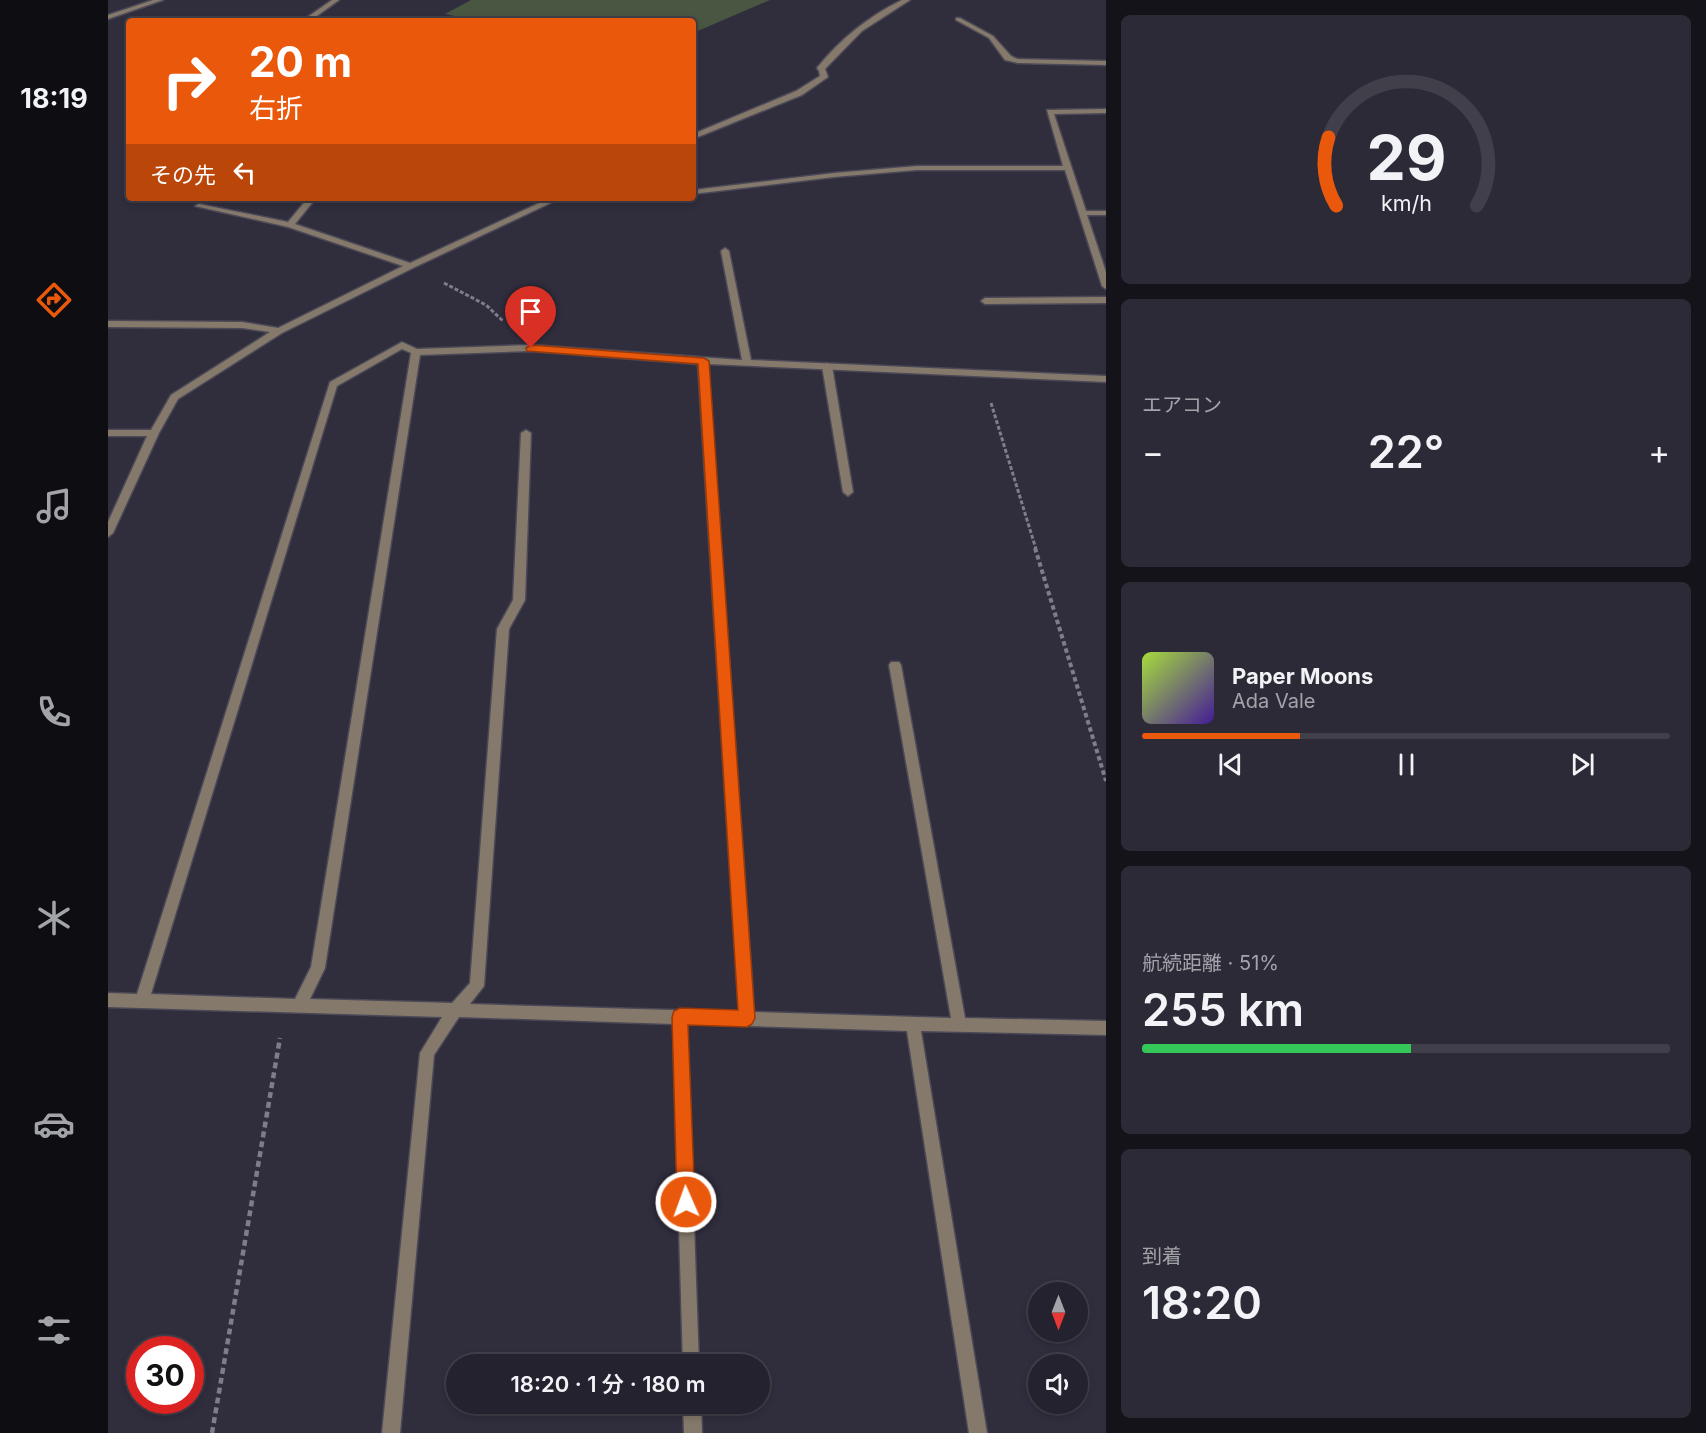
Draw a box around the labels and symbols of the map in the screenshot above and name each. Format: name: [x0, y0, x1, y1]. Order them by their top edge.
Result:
pin: [505, 286, 556, 348]
position arrow: [654, 1170, 718, 1234]
north arrow: [1028, 1282, 1088, 1342]
speed limit sign: 30: [126, 1336, 204, 1414]

